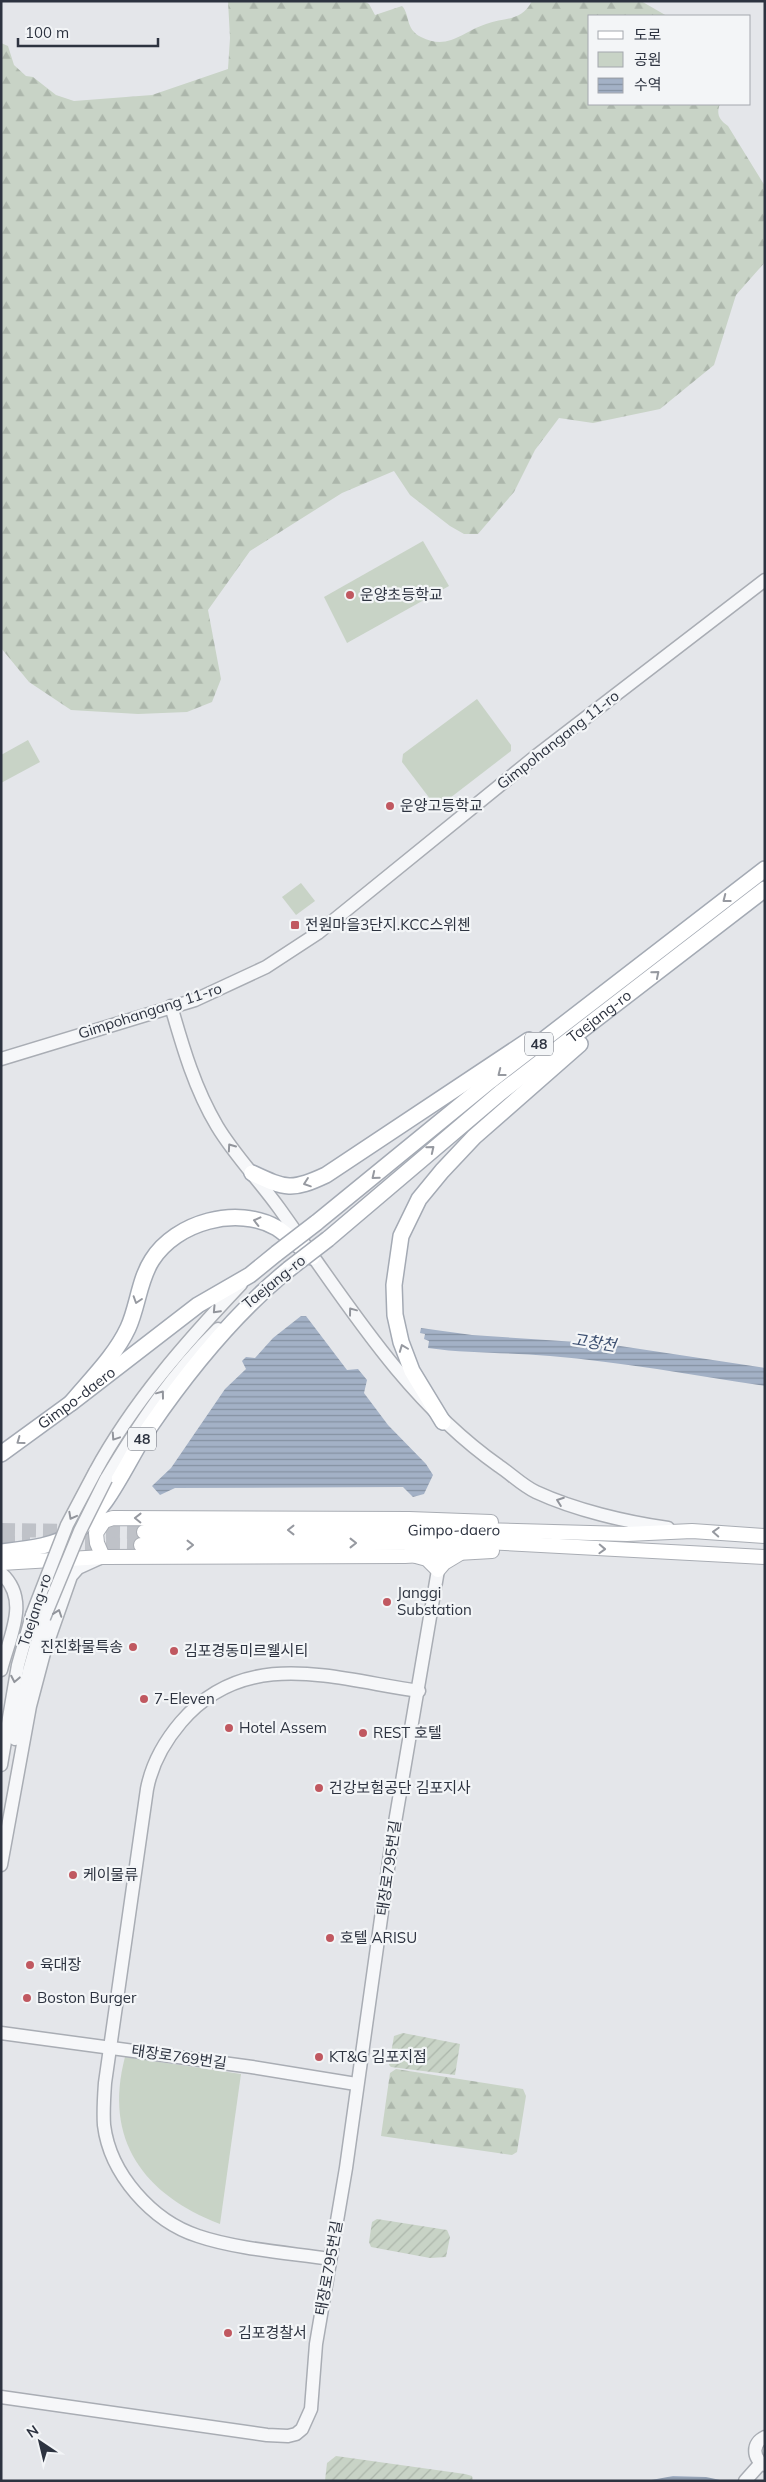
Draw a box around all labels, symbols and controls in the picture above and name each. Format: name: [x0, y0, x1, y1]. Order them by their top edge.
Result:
scale bar: [18, 15, 158, 47]
legend: [588, 15, 751, 105]
text: 100 m: [25, 23, 69, 42]
text: 도로: [634, 25, 662, 44]
text: 공원: [634, 50, 662, 69]
text: 수역: [634, 75, 662, 94]
place label: 운양초등학교: [360, 585, 443, 604]
marker: 운양초등학교: [344, 589, 356, 601]
street label: Gimpohangang 11-ro: [493, 686, 623, 793]
place label: 운양고등학교: [400, 796, 483, 815]
marker: 운양고등학교: [384, 800, 396, 812]
one-way arrow: [723, 893, 732, 901]
place label: 전원마을3단지.KCC스위첸: [305, 915, 471, 934]
marker: 전원마을3단지.KCC스위첸: [289, 919, 301, 931]
one-way arrow: [650, 970, 659, 979]
street label: Gimpohangang 11-ro: [76, 978, 224, 1043]
street label: Taejang-ro: [563, 985, 635, 1047]
road number: 48: [525, 1032, 553, 1056]
one-way arrow: [497, 1067, 507, 1076]
one-way arrow: [228, 1144, 237, 1153]
one-way arrow: [425, 1147, 434, 1155]
one-way arrow: [372, 1170, 381, 1178]
one-way arrow: [303, 1177, 312, 1187]
one-way arrow: [253, 1216, 262, 1227]
street label: Taejang-ro: [238, 1250, 309, 1313]
one-way arrow: [132, 1295, 142, 1304]
one-way arrow: [213, 1304, 222, 1313]
one-way arrow: [350, 1308, 358, 1317]
water label: 고창천: [571, 1329, 620, 1355]
one-way arrow: [399, 1345, 409, 1353]
street label: Gimpo-daero: [34, 1362, 119, 1433]
one-way arrow: [155, 1391, 163, 1400]
road number: 48: [128, 1428, 156, 1450]
one-way arrow: [112, 1431, 121, 1441]
one-way arrow: [17, 1435, 26, 1443]
one-way arrow: [556, 1496, 564, 1506]
one-way arrow: [68, 1510, 78, 1519]
one-way arrow: [134, 1513, 142, 1523]
street label: Gimpo-daero: [408, 1520, 500, 1540]
one-way arrow: [287, 1525, 295, 1535]
one-way arrow: [712, 1527, 720, 1538]
one-way arrow: [349, 1538, 357, 1548]
one-way arrow: [186, 1540, 194, 1550]
one-way arrow: [599, 1544, 607, 1554]
street label: Taejang-ro: [14, 1571, 55, 1649]
place label: Janggi Substation: [397, 1583, 472, 1619]
marker: Janggi Substation: [381, 1596, 393, 1608]
one-way arrow: [52, 1609, 62, 1618]
place label: 진진화물특송: [40, 1637, 123, 1656]
marker: 진진화물특송: [127, 1641, 139, 1653]
place label: 김포경동미르웰시티: [184, 1641, 308, 1660]
marker: 김포경동미르웰시티: [168, 1645, 180, 1657]
one-way arrow: [11, 1674, 21, 1683]
place label: 7-Eleven: [154, 1689, 215, 1708]
marker: 7-Eleven: [138, 1693, 150, 1705]
place label: Hotel Assem: [239, 1718, 327, 1737]
marker: Hotel Assem: [223, 1722, 235, 1734]
place label: REST 호텔: [373, 1723, 442, 1742]
marker: REST 호텔: [357, 1727, 369, 1739]
place label: 건강보험공단 김포지사: [329, 1778, 471, 1797]
marker: 건강보험공단 김포지사: [313, 1782, 325, 1794]
street label: 태장로795번길: [372, 1819, 405, 1917]
place label: 케이물류: [83, 1865, 138, 1884]
marker: 케이물류: [67, 1869, 79, 1881]
place label: 호텔 ARISU: [340, 1928, 417, 1947]
marker: 호텔 ARISU: [324, 1932, 336, 1944]
place label: 육대장: [40, 1955, 82, 1974]
marker: 육대장: [24, 1959, 36, 1971]
place label: Boston Burger: [37, 1988, 137, 2007]
marker: Boston Burger: [21, 1992, 33, 2004]
street label: 태장로769번길: [130, 2040, 228, 2073]
place label: KT&G 김포지점: [329, 2047, 427, 2066]
marker: KT&G 김포지점: [313, 2051, 325, 2063]
street label: 태장로795번길: [311, 2219, 346, 2317]
place label: 김포경찰서: [238, 2323, 307, 2342]
marker: 김포경찰서: [222, 2327, 234, 2339]
north arrow: [15, 2417, 65, 2467]
text: N: [23, 2421, 42, 2442]

